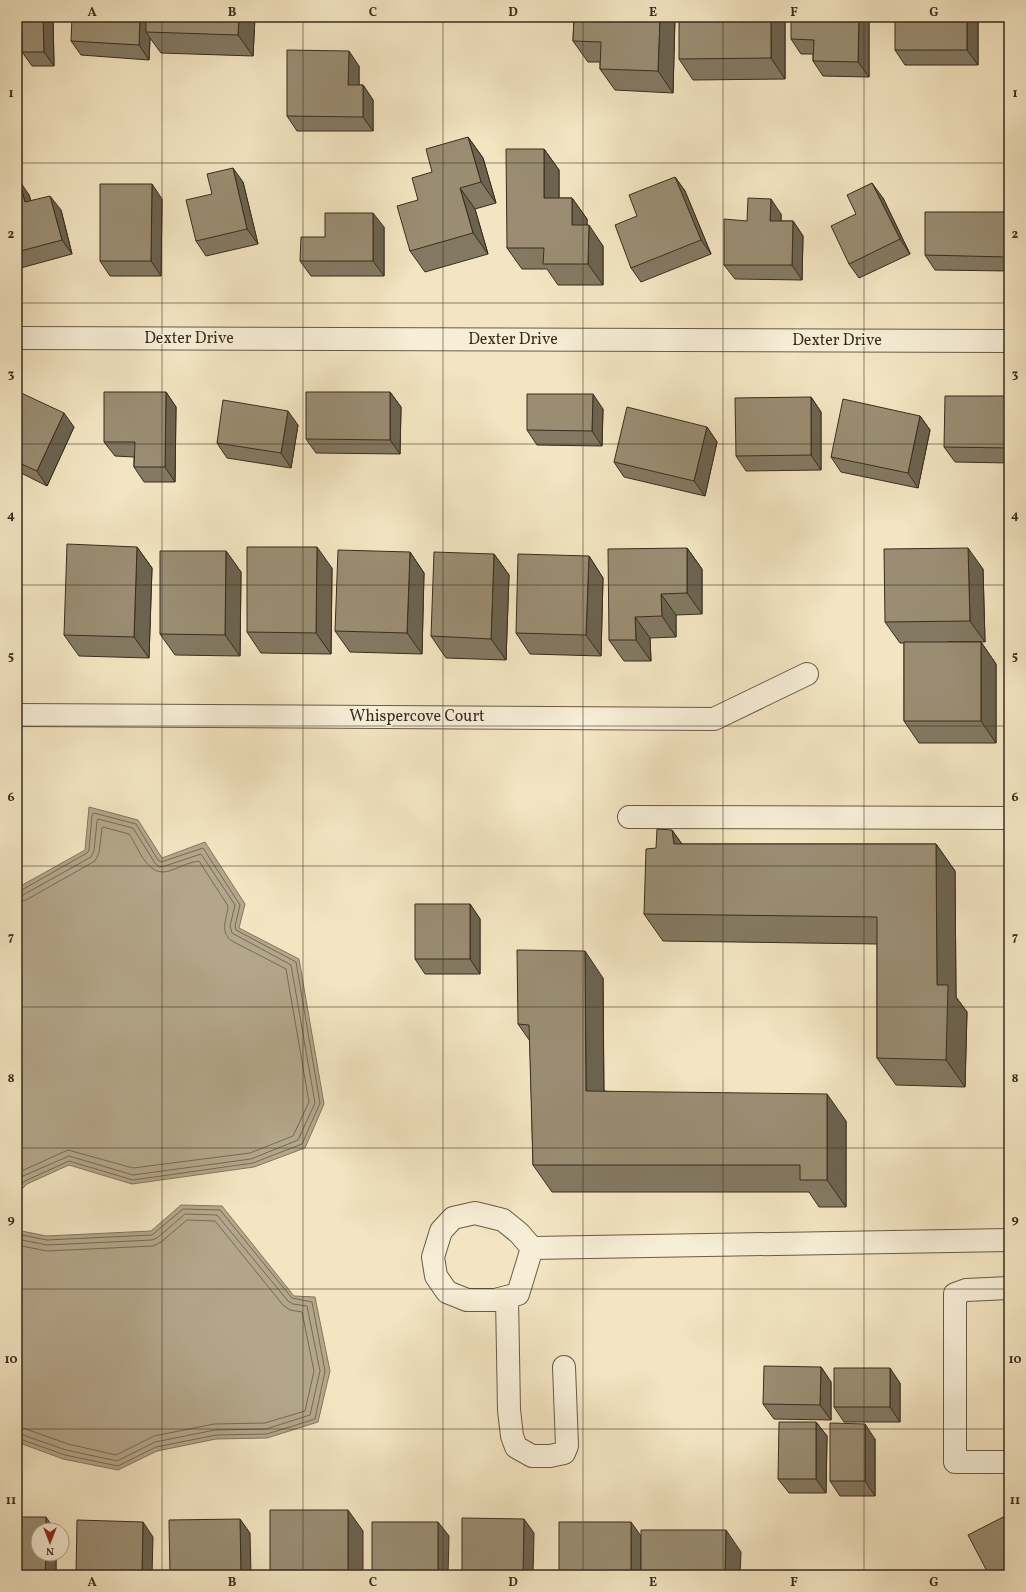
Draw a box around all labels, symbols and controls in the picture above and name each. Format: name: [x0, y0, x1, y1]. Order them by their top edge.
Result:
text: A: [87, 4, 97, 22]
text: B: [228, 4, 237, 22]
text: C: [369, 4, 377, 22]
text: D: [508, 4, 518, 22]
text: E: [649, 4, 657, 22]
text: F: [790, 4, 798, 22]
text: G: [929, 4, 939, 22]
text: 1: [8, 85, 14, 103]
text: 1: [1012, 85, 1018, 103]
text: 2: [8, 226, 15, 244]
text: 2: [1012, 226, 1019, 244]
street label: Dexter Drive: [144, 328, 234, 350]
street label: Dexter Drive: [468, 329, 558, 351]
street label: Dexter Drive: [792, 330, 882, 352]
text: 3: [8, 366, 15, 384]
text: 3: [1012, 366, 1019, 384]
text: 4: [7, 507, 15, 525]
text: 4: [1011, 507, 1019, 525]
text: 5: [8, 648, 14, 666]
text: 5: [1012, 648, 1018, 666]
street label: Whispercove Court: [349, 706, 485, 728]
text: 6: [7, 789, 15, 807]
text: 6: [1011, 789, 1019, 807]
text: 7: [8, 929, 14, 947]
text: 7: [1012, 929, 1018, 947]
text: 8: [7, 1070, 15, 1088]
text: 8: [1011, 1070, 1019, 1088]
text: 9: [7, 1211, 15, 1229]
text: 9: [1011, 1211, 1019, 1229]
text: 10: [4, 1351, 18, 1369]
text: 10: [1008, 1351, 1022, 1369]
text: 11: [6, 1492, 16, 1510]
text: 11: [1010, 1492, 1020, 1510]
north arrow: [30, 1522, 70, 1562]
text: N: [46, 1543, 54, 1558]
text: A: [87, 1574, 97, 1592]
text: B: [228, 1574, 237, 1592]
text: C: [369, 1574, 377, 1592]
text: D: [508, 1574, 518, 1592]
text: E: [649, 1574, 657, 1592]
text: F: [790, 1574, 798, 1592]
text: G: [929, 1574, 939, 1592]

